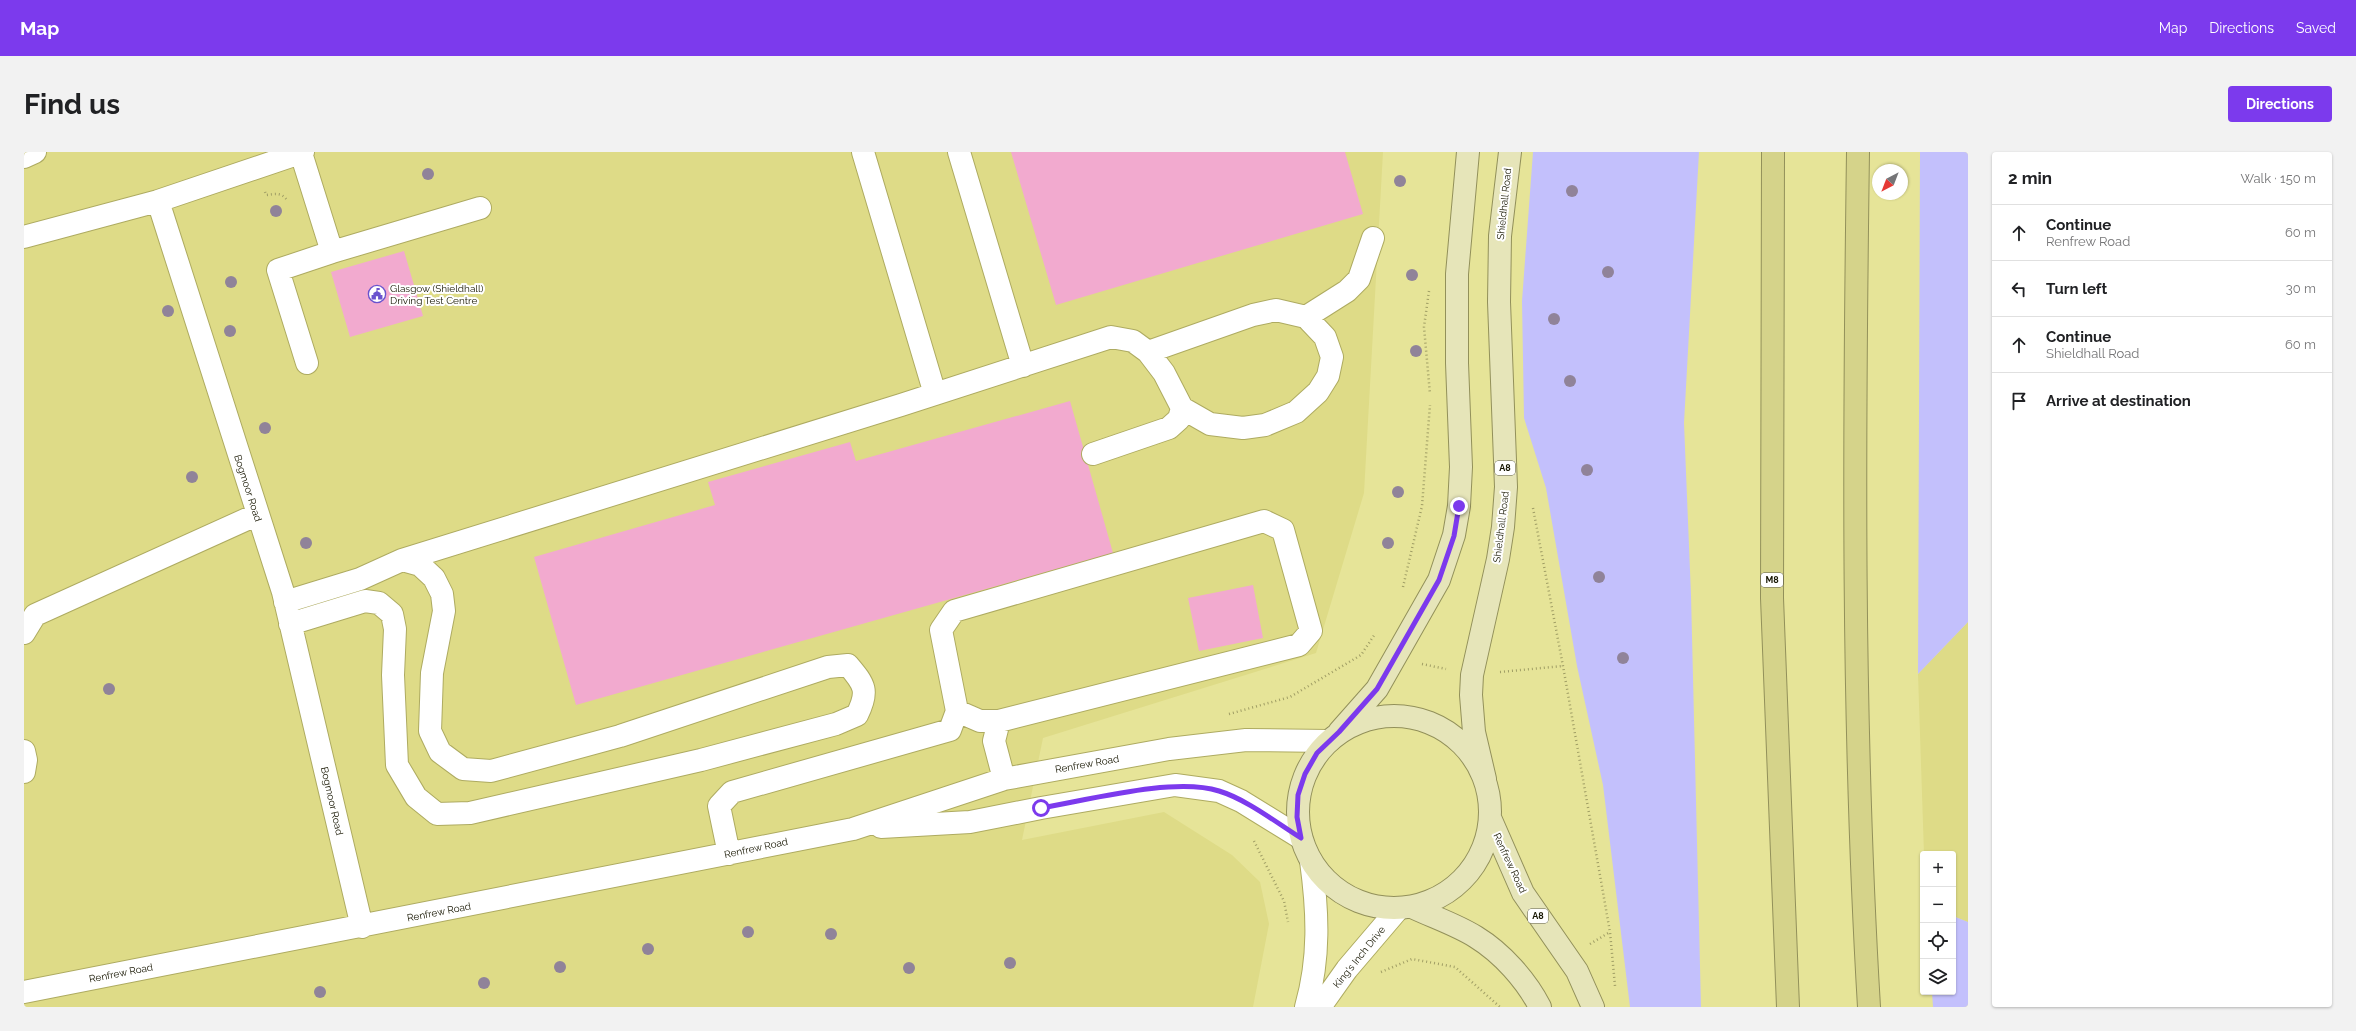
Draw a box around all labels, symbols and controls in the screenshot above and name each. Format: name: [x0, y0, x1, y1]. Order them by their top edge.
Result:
text: Map: [20, 17, 59, 39]
text: Map: [2159, 20, 2187, 36]
text: Directions: [2209, 20, 2274, 36]
text: Saved: [2296, 20, 2336, 36]
button: Directions: [2228, 86, 2332, 122]
text: Find us: [24, 88, 120, 121]
north arrow: [1872, 164, 1908, 200]
street label: Shieldhall Road: [1495, 168, 1513, 240]
text: 2 min: [2008, 168, 2052, 188]
text: Walk · 150 m: [2241, 171, 2316, 186]
text: Continue: [2046, 216, 2111, 234]
icon: ahead: [2008, 222, 2030, 244]
text: 60 m: [2285, 225, 2316, 240]
text: Renfrew Road: [2046, 234, 2130, 249]
icon: left: [2008, 278, 2030, 300]
text: Turn left: [2046, 280, 2107, 298]
text: 30 m: [2286, 281, 2316, 296]
place label: Glasgow (Shieldhall) Driving Test Centre: [390, 283, 484, 306]
public building icon: Glasgow (Shieldhall) Driving Test Centre: [367, 284, 387, 304]
text: Continue: [2046, 328, 2111, 346]
icon: ahead: [2008, 334, 2030, 356]
text: 60 m: [2285, 337, 2316, 352]
text: Shieldhall Road: [2046, 346, 2139, 361]
icon: arrive: [2008, 390, 2030, 412]
text: Arrive at destination: [2046, 392, 2191, 410]
street label: Bogmoor Road: [232, 453, 264, 523]
road number: A8: [1495, 461, 1515, 475]
street label: Shieldhall Road: [1491, 491, 1511, 563]
route end: [1450, 497, 1468, 515]
road number: M8: [1761, 573, 1783, 587]
street label: Renfrew Road: [1054, 753, 1120, 775]
street label: Bogmoor Road: [319, 766, 345, 836]
route start: [1032, 799, 1050, 817]
street label: Renfrew Road: [1491, 831, 1529, 895]
street label: Renfrew Road: [723, 836, 789, 860]
map controls: [1920, 851, 1956, 995]
button: +: [1920, 851, 1956, 887]
button: −: [1920, 887, 1956, 923]
street label: Renfrew Road: [406, 900, 472, 924]
road number: A8: [1528, 909, 1548, 923]
button: locate: [1920, 923, 1956, 959]
street label: King's Inch Drive: [1331, 924, 1387, 990]
button: layers: [1920, 959, 1956, 995]
street label: Renfrew Road: [88, 961, 154, 985]

